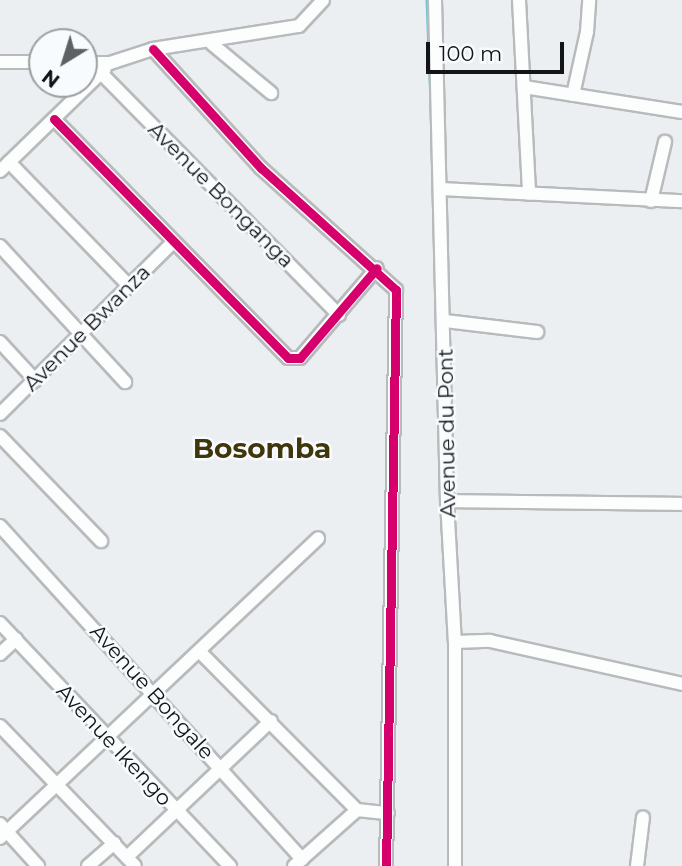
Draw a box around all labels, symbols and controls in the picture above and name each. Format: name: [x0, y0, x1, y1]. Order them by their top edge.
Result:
north arrow: [28, 28, 98, 98]
scale bar: [430, 28, 568, 72]
text: 100 m: [439, 41, 502, 66]
text: N: [38, 65, 64, 92]
street label: Avenue Bonganga: [143, 117, 299, 273]
street label: Avenue Bwanza: [19, 260, 155, 396]
street label: Avenue du Pont: [433, 348, 461, 518]
district label: Bosomba: [193, 431, 331, 465]
street label: Avenue Bongale: [85, 619, 219, 765]
street label: Avenue Ikengo: [51, 679, 177, 811]

